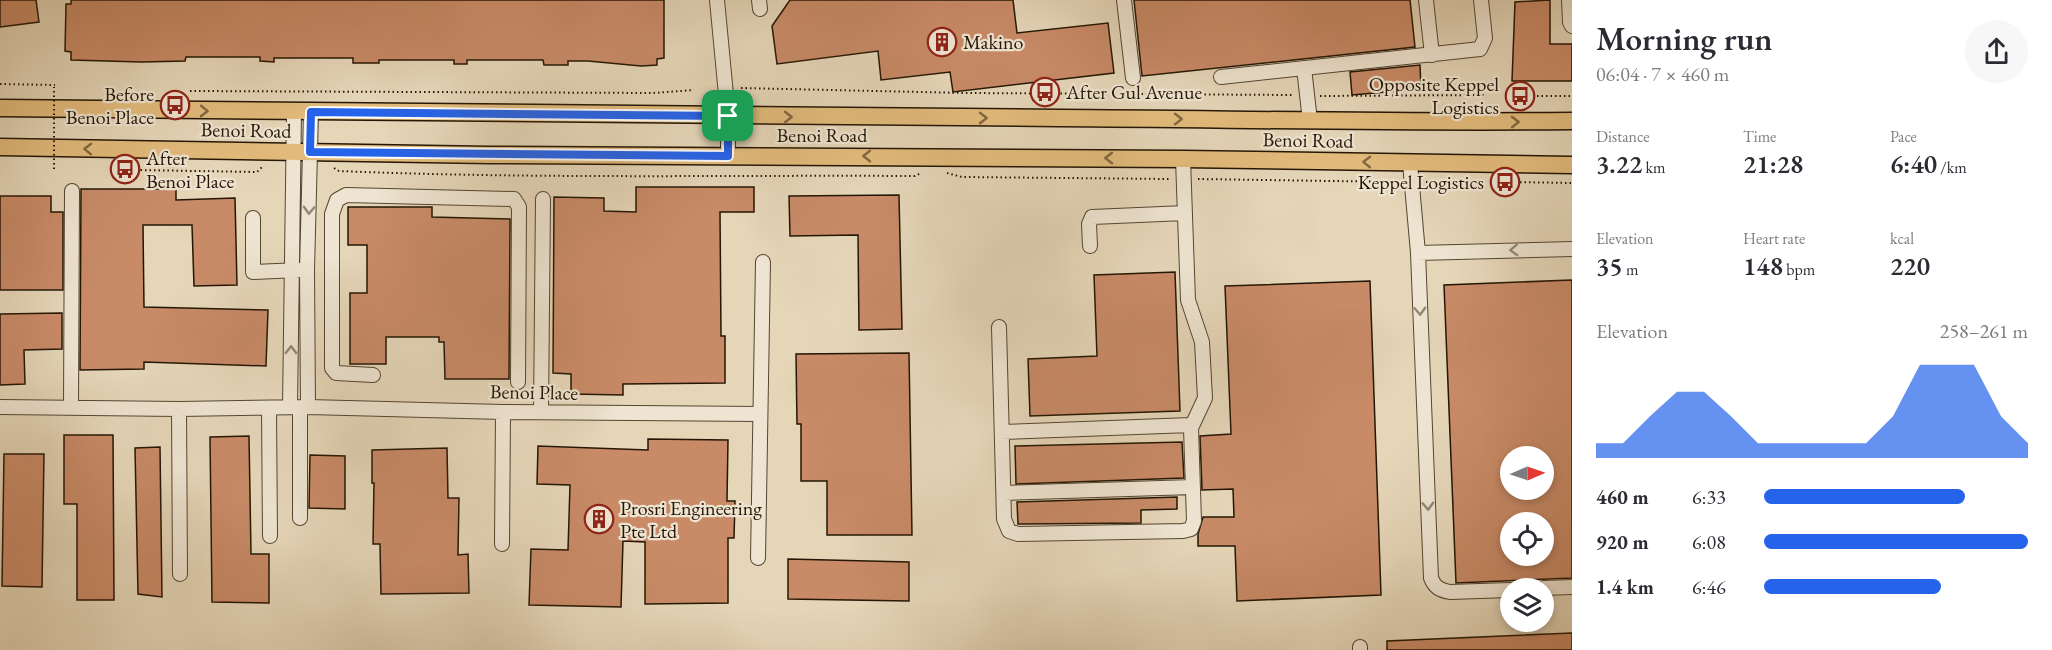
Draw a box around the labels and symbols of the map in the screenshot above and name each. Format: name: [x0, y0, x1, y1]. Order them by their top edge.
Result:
building icon: Makino: [926, 26, 958, 58]
place label: Makino: [963, 29, 1023, 55]
place label: Opposite Keppel Logistics: [1369, 71, 1499, 120]
bus stop icon: After Gul Avenue: [1029, 76, 1061, 108]
place label: After Gul Avenue: [1065, 79, 1202, 105]
bus stop icon: Opposite Keppel Logistics: [1504, 80, 1536, 112]
place label: Before Benoi Place: [66, 81, 154, 130]
bus stop icon: Before Benoi Place: [159, 89, 191, 121]
pin: [702, 90, 753, 141]
one-way arrow: [200, 105, 209, 117]
one-way arrow: [784, 110, 793, 123]
one-way arrow: [979, 112, 988, 124]
one-way arrow: [1174, 113, 1183, 125]
one-way arrow: [1511, 115, 1520, 128]
street label: Benoi Road: [200, 116, 292, 144]
street label: Benoi Road: [777, 122, 868, 148]
street label: Benoi Road: [1262, 126, 1354, 154]
one-way arrow: [84, 143, 93, 155]
place label: After Benoi Place: [145, 145, 234, 194]
one-way arrow: [862, 150, 871, 162]
one-way arrow: [1104, 152, 1113, 164]
bus stop icon: After Benoi Place: [109, 153, 141, 185]
one-way arrow: [1362, 156, 1371, 169]
bus stop icon: Keppel Logistics: [1489, 166, 1521, 198]
place label: Keppel Logistics: [1358, 169, 1484, 195]
one-way arrow: [302, 206, 315, 215]
one-way arrow: [1509, 244, 1518, 257]
one-way arrow: [1414, 307, 1427, 316]
one-way arrow: [285, 345, 297, 354]
street label: Benoi Place: [490, 378, 579, 406]
north arrow: [1500, 446, 1554, 500]
place label: Prosri Engineering Pte Ltd: [620, 495, 762, 544]
one-way arrow: [1421, 502, 1434, 511]
building icon: Prosri Engineering Pte Ltd: [583, 503, 615, 535]

